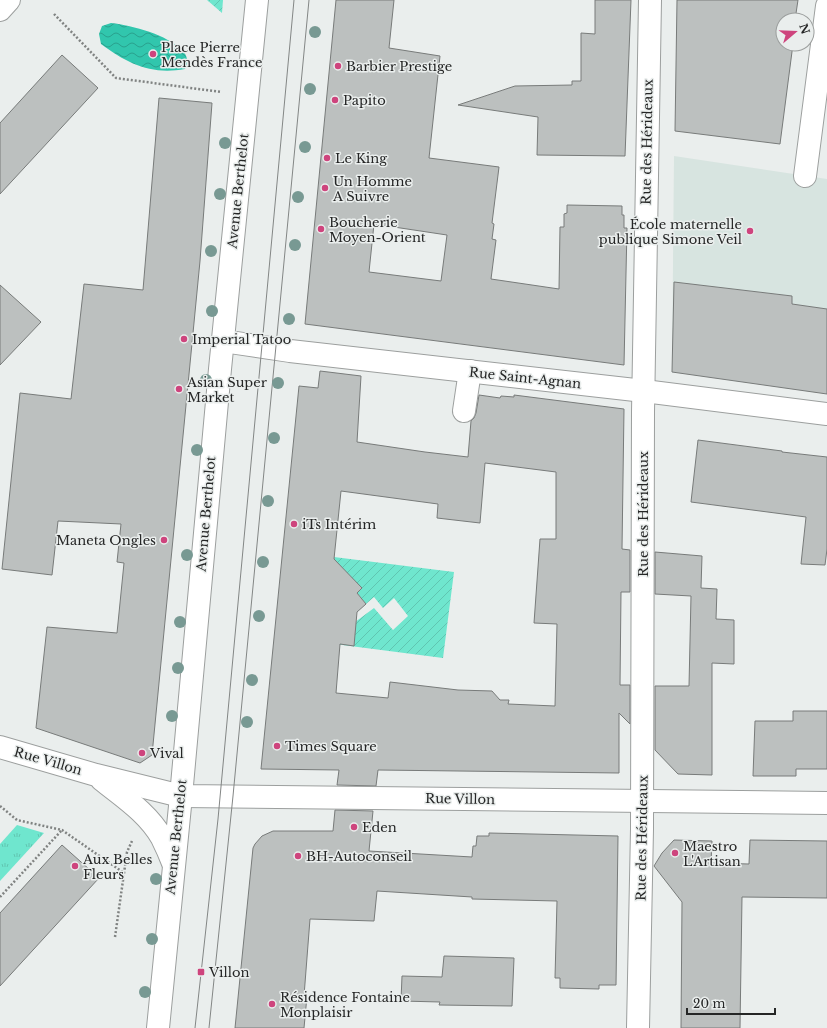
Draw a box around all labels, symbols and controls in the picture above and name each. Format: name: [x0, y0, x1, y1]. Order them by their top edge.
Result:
north arrow: [775, 12, 815, 52]
text: N: [796, 22, 813, 37]
place label: Place Pierre Mendès France: [161, 39, 262, 71]
marker: Place Pierre Mendès France: [148, 49, 158, 59]
place label: Barbier Prestige: [346, 58, 452, 75]
marker: Barbier Prestige: [333, 61, 343, 71]
street label: Rue des Hérideaux: [637, 79, 657, 205]
place label: Papito: [343, 92, 386, 109]
marker: Papito: [330, 95, 340, 105]
street label: Avenue Berthelot: [223, 132, 253, 250]
place label: Le King: [335, 150, 387, 167]
marker: Le King: [322, 153, 332, 163]
place label: Un Homme A Suivre: [332, 173, 412, 205]
marker: Un Homme A Suivre: [320, 183, 330, 193]
place label: Boucherie Moyen-Orient: [329, 214, 426, 246]
place label: École maternelle publique Simone Veil: [599, 216, 742, 248]
marker: Boucherie Moyen-Orient: [316, 224, 326, 234]
marker: École maternelle publique Simone Veil: [745, 226, 755, 236]
place label: Imperial Tatoo: [192, 331, 291, 348]
marker: Imperial Tatoo: [179, 334, 189, 344]
street label: Rue Saint-Agnan: [468, 364, 582, 392]
place label: Asian Super Market: [186, 374, 268, 406]
marker: Asian Super Market: [174, 384, 184, 394]
street label: Rue des Hérideaux: [635, 451, 652, 577]
street label: Avenue Berthelot: [192, 455, 220, 573]
place label: iTs Intérim: [302, 516, 376, 533]
marker: iTs Intérim: [289, 519, 299, 529]
place label: Maneta Ongles: [56, 532, 156, 549]
marker: Maneta Ongles: [159, 535, 169, 545]
place label: Times Square: [285, 738, 377, 755]
marker: Times Square: [272, 741, 282, 751]
street label: Rue Villon: [12, 743, 84, 779]
place label: Vival: [149, 745, 184, 762]
marker: Vival: [137, 748, 147, 758]
street label: Rue des Hérideaux: [632, 775, 652, 901]
street label: Avenue Berthelot: [161, 778, 191, 896]
street label: Rue Villon: [425, 790, 495, 808]
place label: Eden: [362, 819, 397, 836]
marker: Eden: [349, 822, 359, 832]
place label: Maestro L'Artisan: [683, 838, 741, 870]
place label: BH-Autoconseil: [306, 848, 412, 865]
marker: Maestro L'Artisan: [670, 848, 680, 858]
place label: Aux Belles Fleurs: [82, 851, 152, 883]
marker: BH-Autoconseil: [293, 851, 303, 861]
marker: Aux Belles Fleurs: [70, 861, 80, 871]
place label: Villon: [208, 964, 249, 981]
marker: Villon: [196, 967, 206, 977]
place label: Résidence Fontaine Monplaisir: [280, 989, 410, 1021]
scale bar: [687, 990, 775, 1016]
text: 20 m: [693, 996, 725, 1011]
marker: Résidence Fontaine Monplaisir: [267, 999, 277, 1009]

